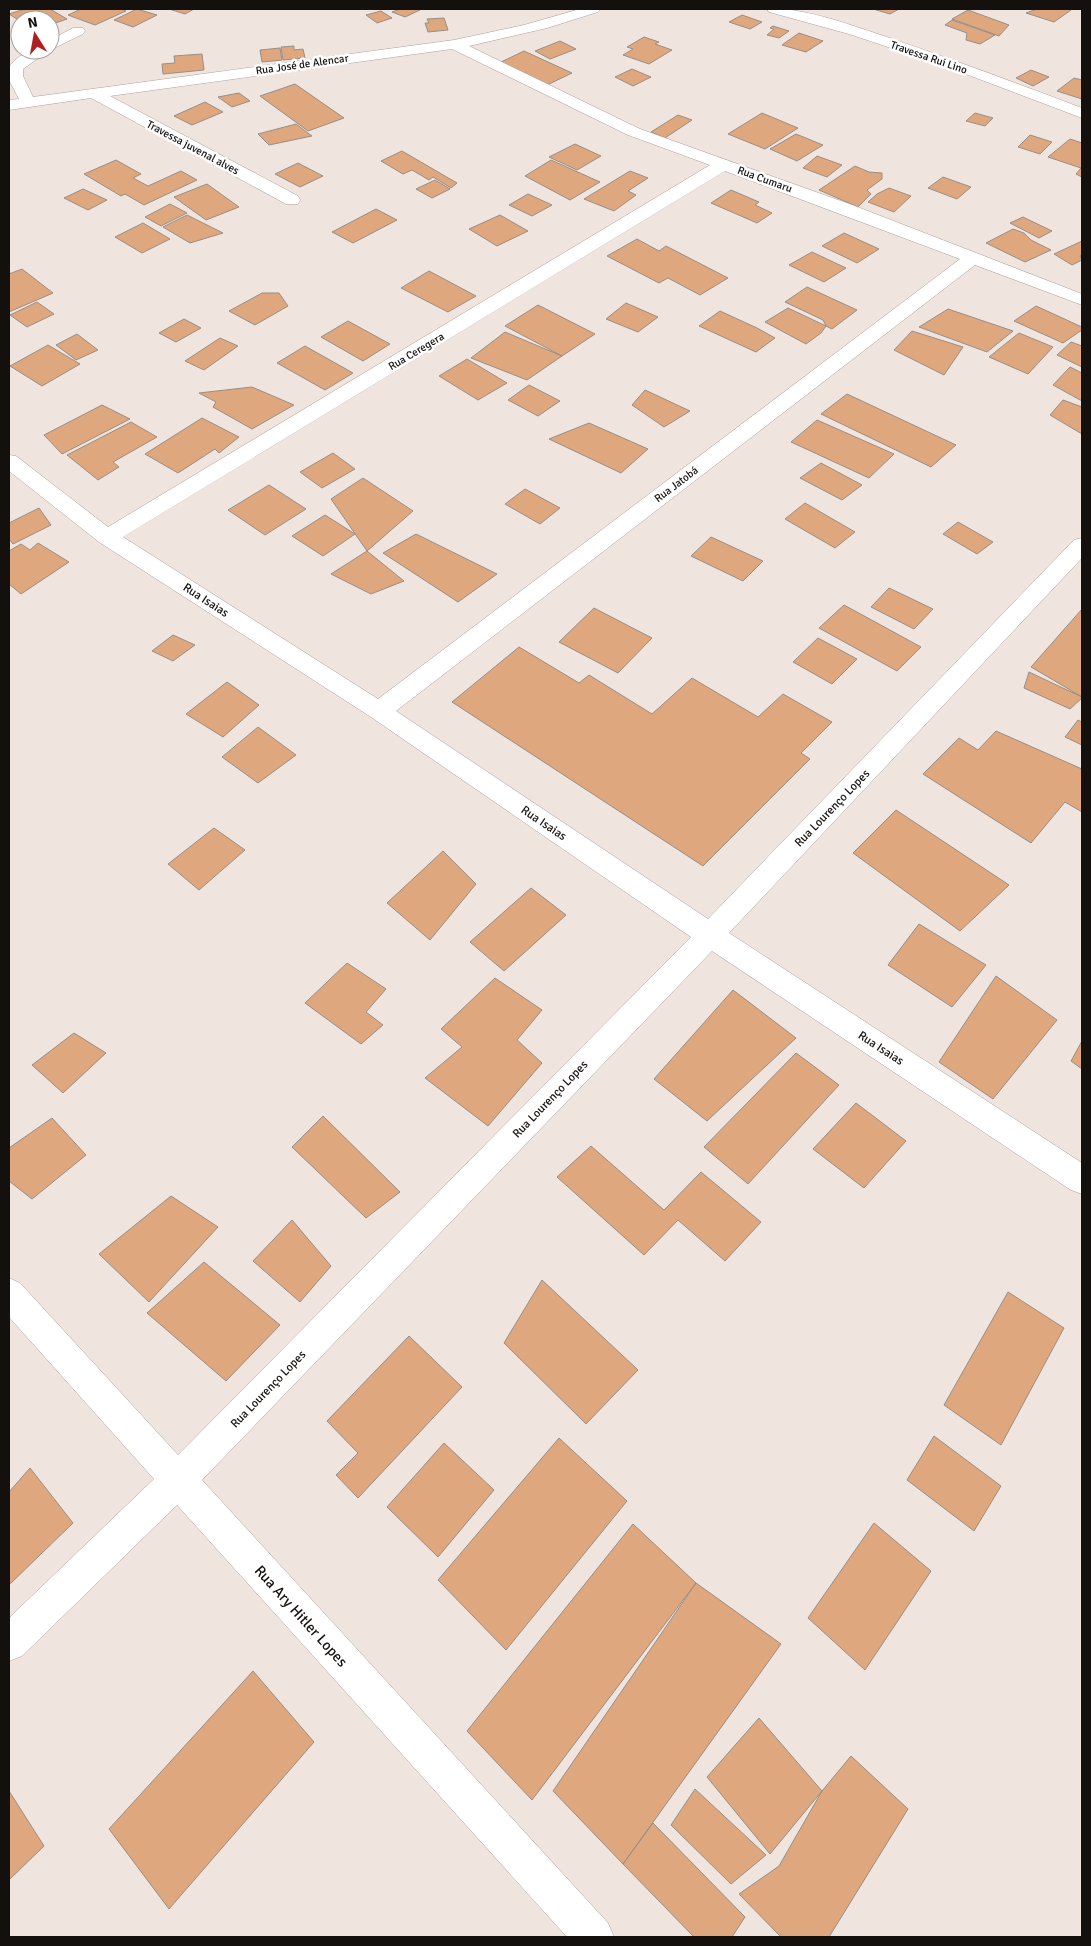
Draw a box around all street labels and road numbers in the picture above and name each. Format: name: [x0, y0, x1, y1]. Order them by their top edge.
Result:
street label: Travessa Rui Lino: [889, 38, 969, 77]
street label: Rua José de Alencar: [255, 52, 349, 77]
street label: Travessa juvenal alves: [144, 118, 241, 177]
street label: Rua Cumaru: [736, 164, 794, 195]
street label: Rua Ceregera: [386, 330, 447, 373]
street label: Rua Jatobá: [652, 464, 701, 505]
street label: Rua Isaias: [180, 580, 231, 621]
street label: Rua Lourenço Lopes: [792, 766, 873, 850]
street label: Rua Isaias: [518, 803, 569, 844]
street label: Rua Isaias: [855, 1028, 906, 1069]
street label: Rua Lourenço Lopes: [510, 1057, 591, 1141]
street label: Rua Lourenço Lopes: [228, 1347, 309, 1431]
street label: Rua Ary Hitler Lopes: [251, 1562, 352, 1671]

